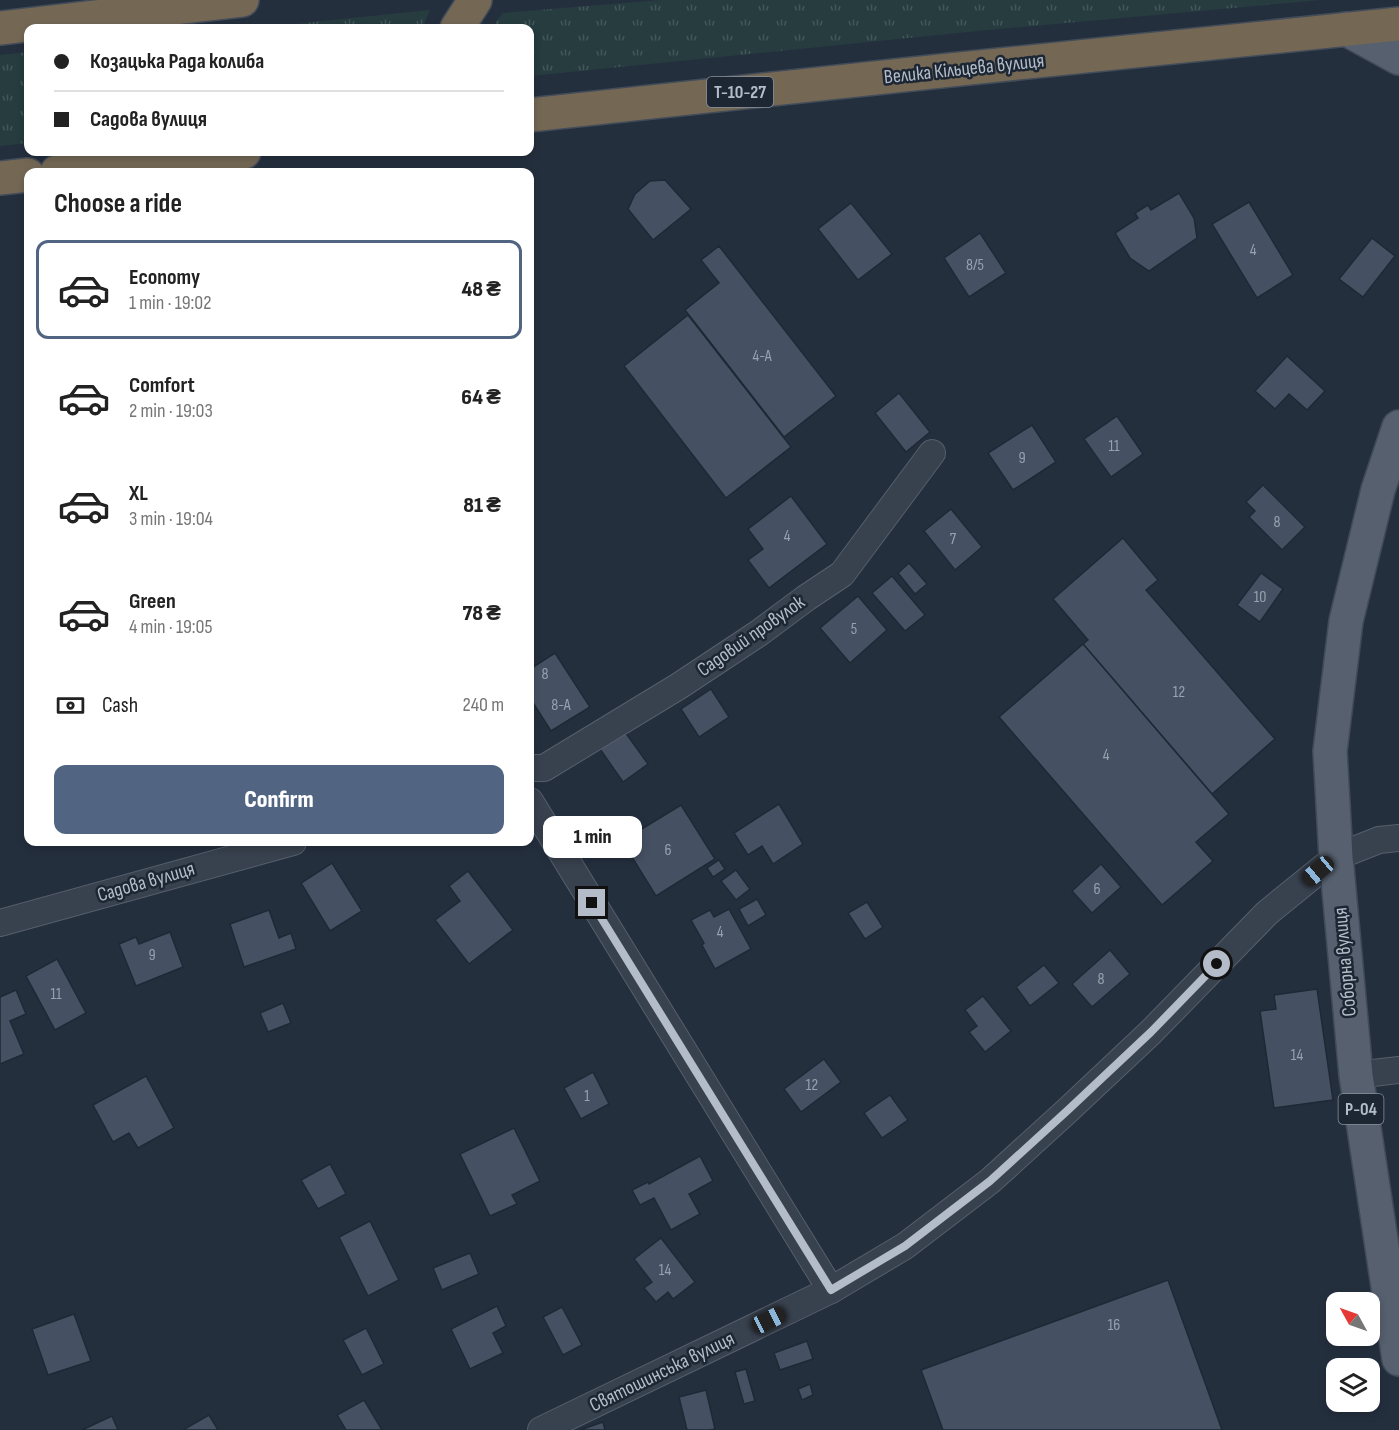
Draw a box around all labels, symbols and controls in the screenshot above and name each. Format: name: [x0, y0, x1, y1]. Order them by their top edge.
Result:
text: Козацька Рада колиба: [90, 48, 264, 75]
street label: Велика Кільцева вулиця: [883, 49, 1045, 89]
road number: Т-10-27: [707, 77, 773, 107]
text: Садова вулиця: [90, 106, 207, 133]
text: Choose a ride: [54, 188, 182, 220]
house number: 4: [1250, 241, 1257, 260]
house number: 8/5: [966, 256, 984, 275]
icon: car: [57, 263, 111, 317]
text: Economy: [129, 264, 200, 291]
text: 48 ₴: [461, 276, 501, 303]
text: 1 min · 19:02: [129, 291, 211, 315]
house number: 4-А: [752, 347, 772, 366]
icon: car: [57, 371, 111, 425]
text: Comfort: [129, 372, 195, 399]
text: 64 ₴: [461, 384, 501, 411]
text: 2 min · 19:03: [129, 399, 213, 423]
house number: 11: [1108, 437, 1120, 456]
house number: 9: [1018, 449, 1026, 468]
icon: car: [57, 479, 111, 533]
text: XL: [129, 480, 148, 507]
text: 81 ₴: [463, 492, 501, 519]
text: 3 min · 19:04: [129, 507, 213, 531]
house number: 8: [1273, 513, 1281, 532]
house number: 4: [784, 527, 791, 546]
house number: 7: [950, 530, 957, 549]
icon: car: [57, 587, 111, 641]
text: Green: [129, 588, 176, 615]
house number: 10: [1254, 588, 1266, 607]
street label: Садовий провулок: [693, 590, 810, 682]
text: 78 ₴: [462, 600, 501, 627]
text: 4 min · 19:05: [129, 615, 213, 639]
house number: 5: [851, 620, 857, 639]
house number: 8: [541, 665, 549, 684]
house number: 12: [1173, 683, 1185, 702]
icon: cash: [54, 689, 87, 722]
text: Cash: [102, 692, 138, 719]
text: 240 m: [463, 693, 504, 717]
house number: 8-А: [551, 696, 571, 715]
house number: 4: [1103, 746, 1110, 765]
button: Confirm: [54, 765, 504, 834]
callout: 1 min: [542, 816, 642, 858]
text: 1 min: [573, 825, 612, 849]
house number: 6: [664, 841, 672, 860]
car: [1298, 853, 1338, 889]
street label: Садова вулиця: [94, 857, 198, 907]
house number: 6: [1093, 880, 1101, 899]
route end: [578, 889, 605, 916]
street label: Соборна вулиця: [1328, 906, 1362, 1018]
house number: 4: [717, 923, 724, 942]
house number: 9: [148, 946, 156, 965]
route start: [1203, 950, 1230, 977]
house number: 8: [1097, 970, 1105, 989]
house number: 11: [50, 985, 62, 1004]
house number: 14: [1291, 1046, 1303, 1065]
house number: 12: [806, 1076, 818, 1095]
house number: 1: [584, 1087, 590, 1106]
road number: Р-04: [1338, 1094, 1384, 1124]
house number: 14: [659, 1261, 671, 1280]
north arrow: [1326, 1292, 1380, 1346]
map controls: [1326, 1292, 1380, 1412]
car: [749, 1304, 789, 1336]
house number: 16: [1108, 1316, 1120, 1335]
street label: Святошинська вулиця: [586, 1327, 738, 1417]
button: layers: [1326, 1358, 1380, 1412]

